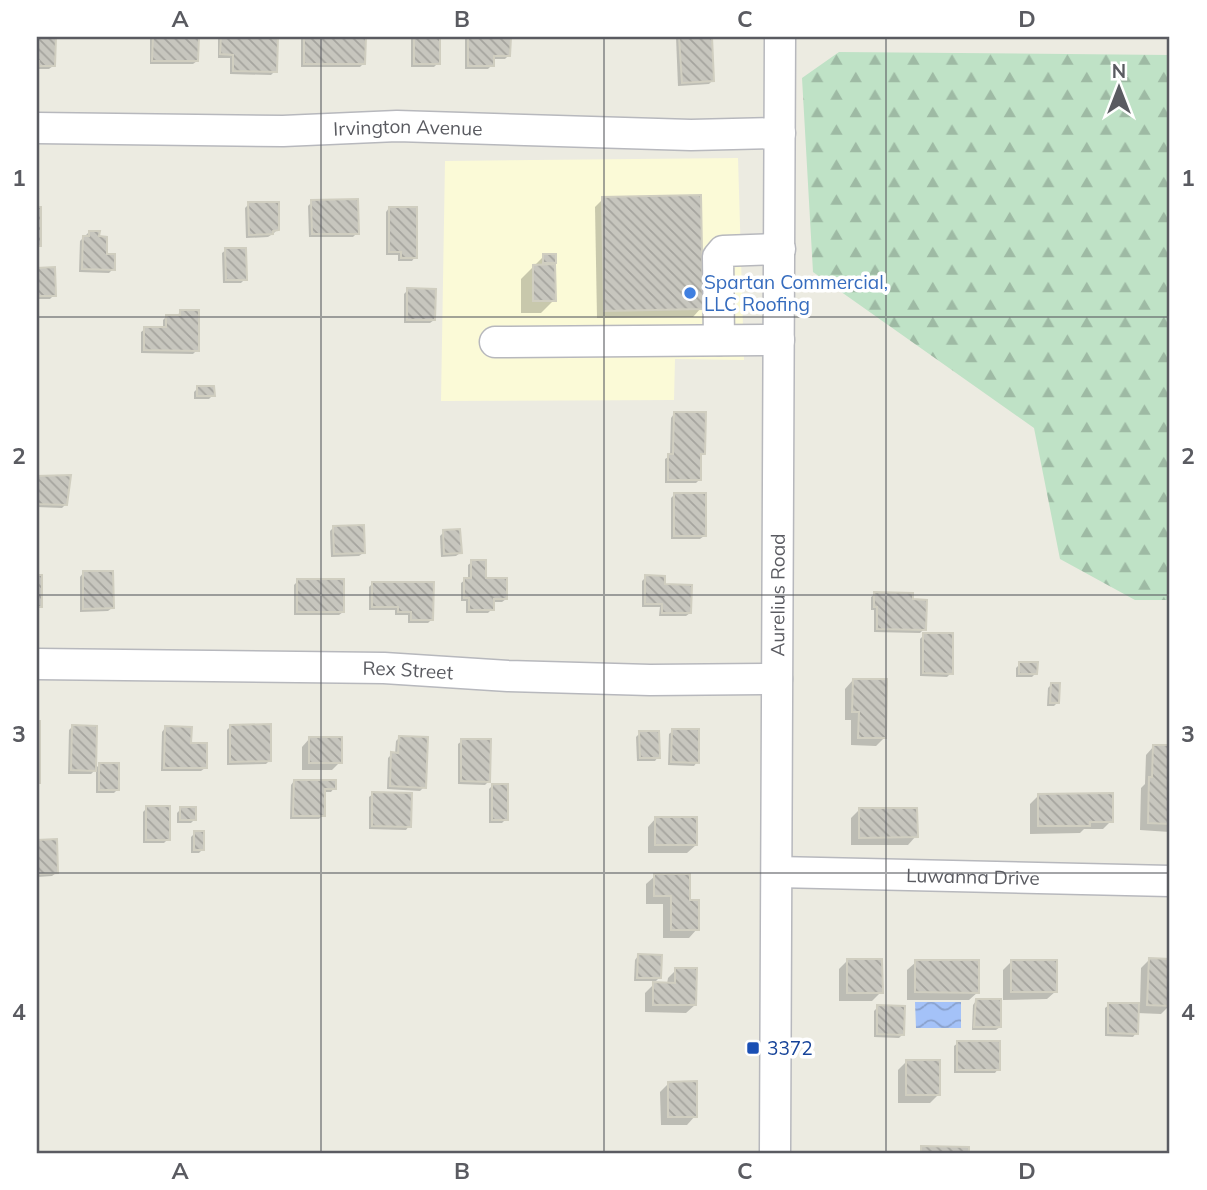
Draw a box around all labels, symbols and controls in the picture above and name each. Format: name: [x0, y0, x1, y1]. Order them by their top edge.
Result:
text: A: [171, 4, 189, 33]
text: B: [454, 4, 470, 33]
text: C: [737, 4, 753, 33]
text: D: [1018, 4, 1036, 33]
north arrow: [1084, 52, 1154, 122]
text: N: [1112, 59, 1126, 83]
street label: Irvington Avenue: [333, 114, 483, 141]
text: 1: [12, 163, 26, 192]
text: 1: [1181, 163, 1195, 192]
place label: Spartan Commercial, LLC Roofing: [704, 270, 888, 316]
marker: Spartan Commercial, LLC Roofing: [682, 285, 698, 301]
text: 2: [12, 441, 26, 470]
text: 2: [1181, 441, 1195, 470]
street label: Aurelius Road: [765, 533, 790, 657]
street label: Rex Street: [362, 656, 454, 684]
text: 3: [12, 719, 26, 748]
text: 3: [1181, 719, 1195, 748]
street label: Luwanna Drive: [906, 863, 1040, 890]
text: 4: [12, 997, 26, 1026]
text: 4: [1181, 997, 1195, 1026]
place label: 3372: [767, 1036, 813, 1060]
marker: 3372: [745, 1040, 761, 1056]
text: A: [171, 1156, 189, 1185]
text: B: [454, 1156, 470, 1185]
text: C: [737, 1156, 753, 1185]
text: D: [1018, 1156, 1036, 1185]

